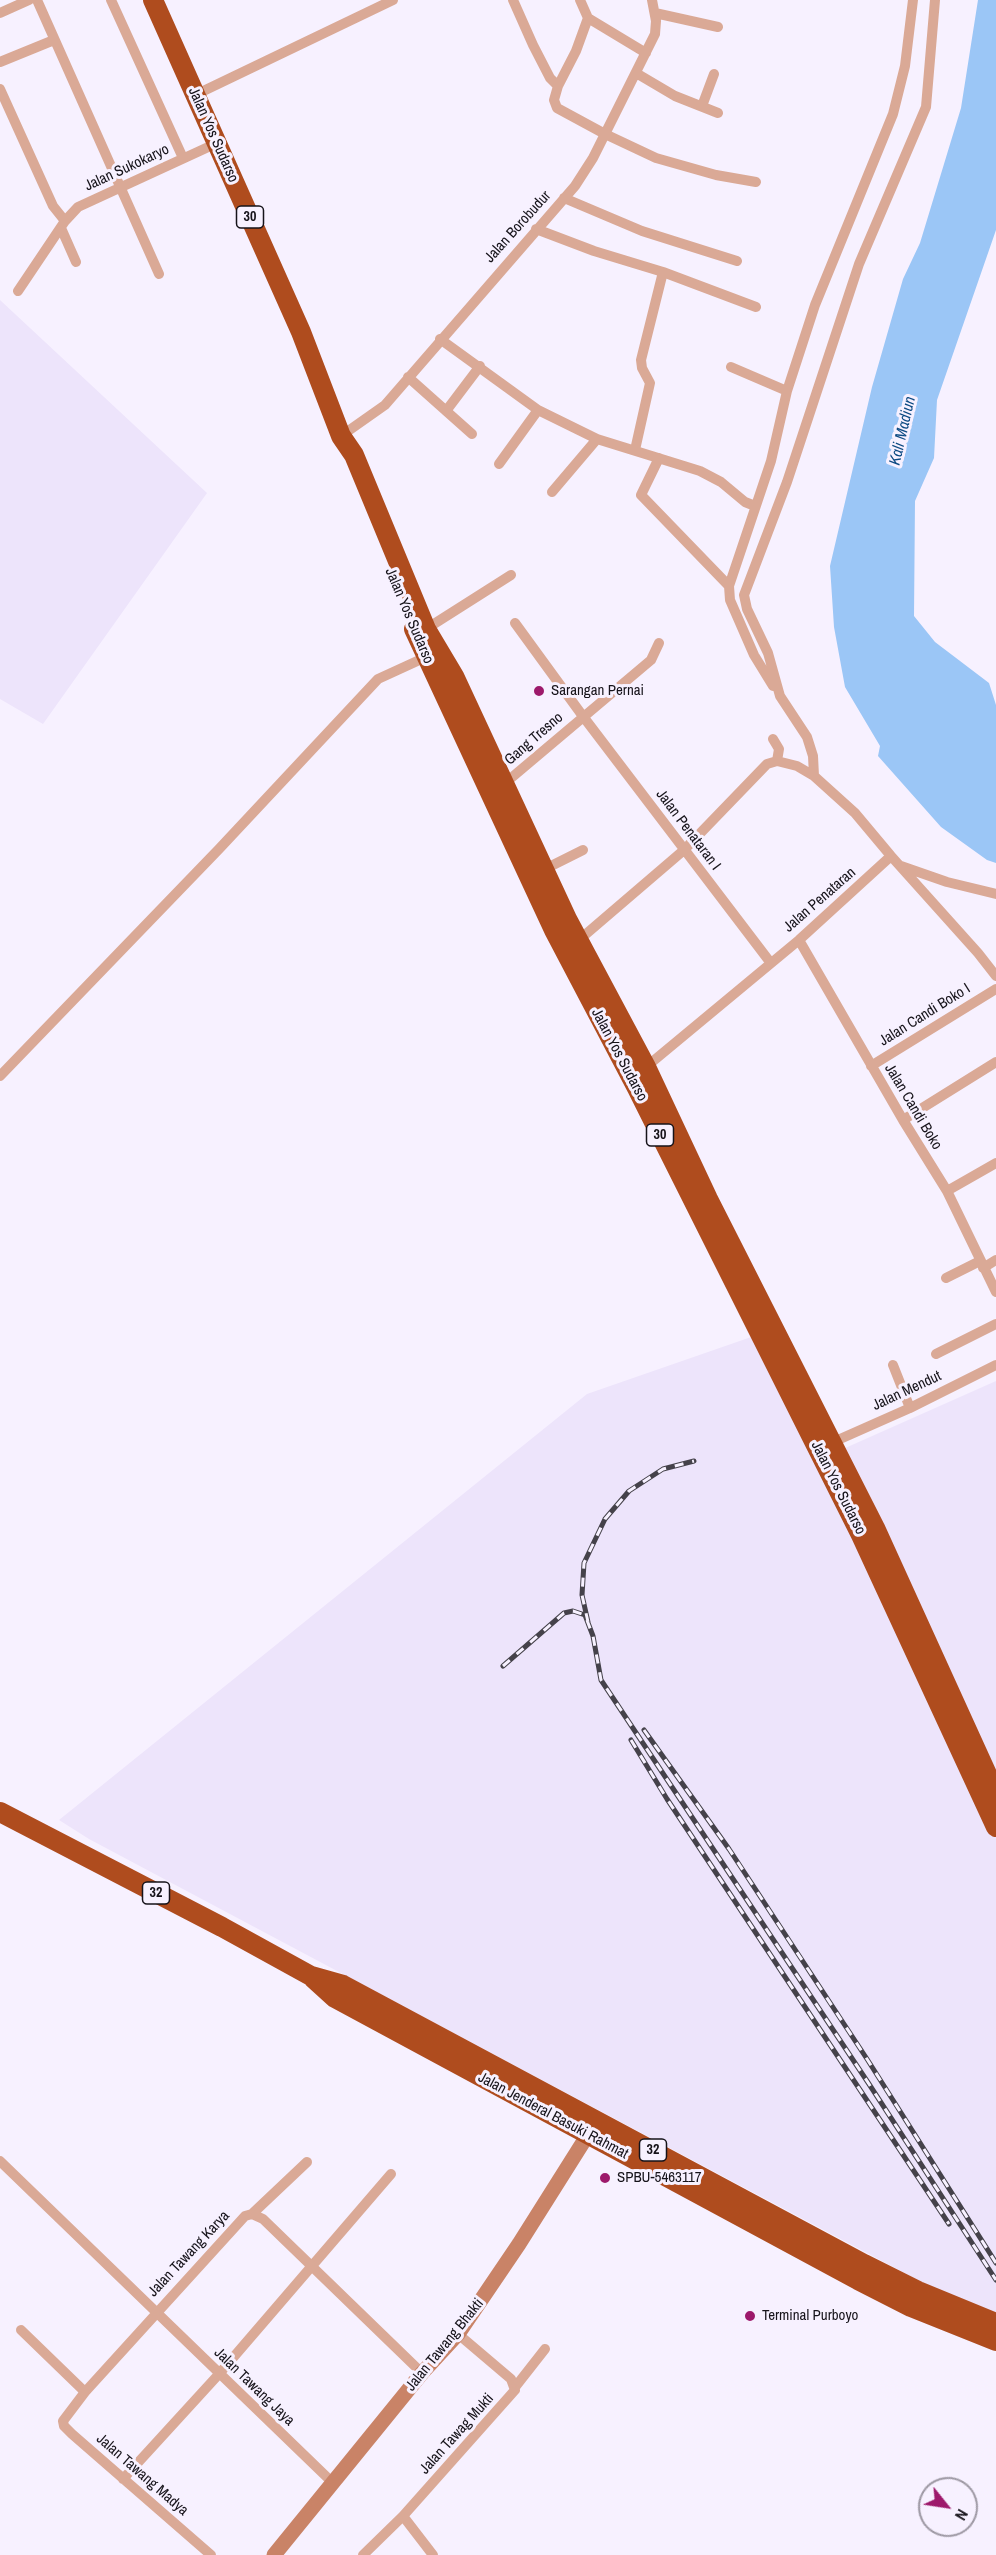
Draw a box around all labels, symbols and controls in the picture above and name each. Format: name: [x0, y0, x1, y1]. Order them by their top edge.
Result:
street label: Jalan Yos Sudarso: [184, 85, 242, 185]
street label: Jalan Sukokaryo: [82, 141, 172, 195]
street label: Jalan Borobudur: [481, 187, 555, 267]
road number: 30: [236, 206, 264, 228]
water label: Kali Madiun: [886, 395, 920, 467]
street label: Jalan Yos Sudarso: [381, 565, 437, 667]
place label: Sarangan Pernai: [551, 682, 644, 700]
marker: Sarangan Pernai: [532, 684, 546, 698]
street label: Gang Tresno: [501, 709, 567, 769]
street label: Jalan Penataran I: [652, 786, 724, 874]
street label: Jalan Penataran: [780, 864, 860, 936]
street label: Jalan Candi Boko I: [876, 980, 974, 1050]
street label: Jalan Yos Sudarso: [587, 1006, 651, 1104]
street label: Jalan Candi Boko: [880, 1061, 946, 1153]
road number: 30: [646, 1124, 674, 1146]
street label: Jalan Mendut: [870, 1367, 944, 1415]
street label: Jalan Yos Sudarso: [807, 1438, 869, 1538]
road number: 32: [142, 1882, 170, 1904]
street label: Jalan Jenderal Basuki Rahmat: [475, 2069, 631, 2163]
road number: 32: [640, 2139, 666, 2161]
place label: SPBU-5463117: [617, 2169, 702, 2187]
marker: SPBU-5463117: [598, 2171, 612, 2185]
street label: Jalan Tawang Karya: [145, 2207, 233, 2301]
street label: Jalan Tawang Bhakti: [402, 2295, 488, 2395]
place label: Terminal Purboyo: [762, 2307, 858, 2325]
marker: Terminal Purboyo: [743, 2309, 757, 2323]
street label: Jalan Tawang Jaya: [210, 2344, 298, 2430]
street label: Jalan Tawag Mukti: [416, 2390, 498, 2478]
street label: Jalan Tawang Madya: [92, 2430, 192, 2520]
north arrow: [918, 2477, 978, 2537]
text: N: [950, 2505, 974, 2525]

